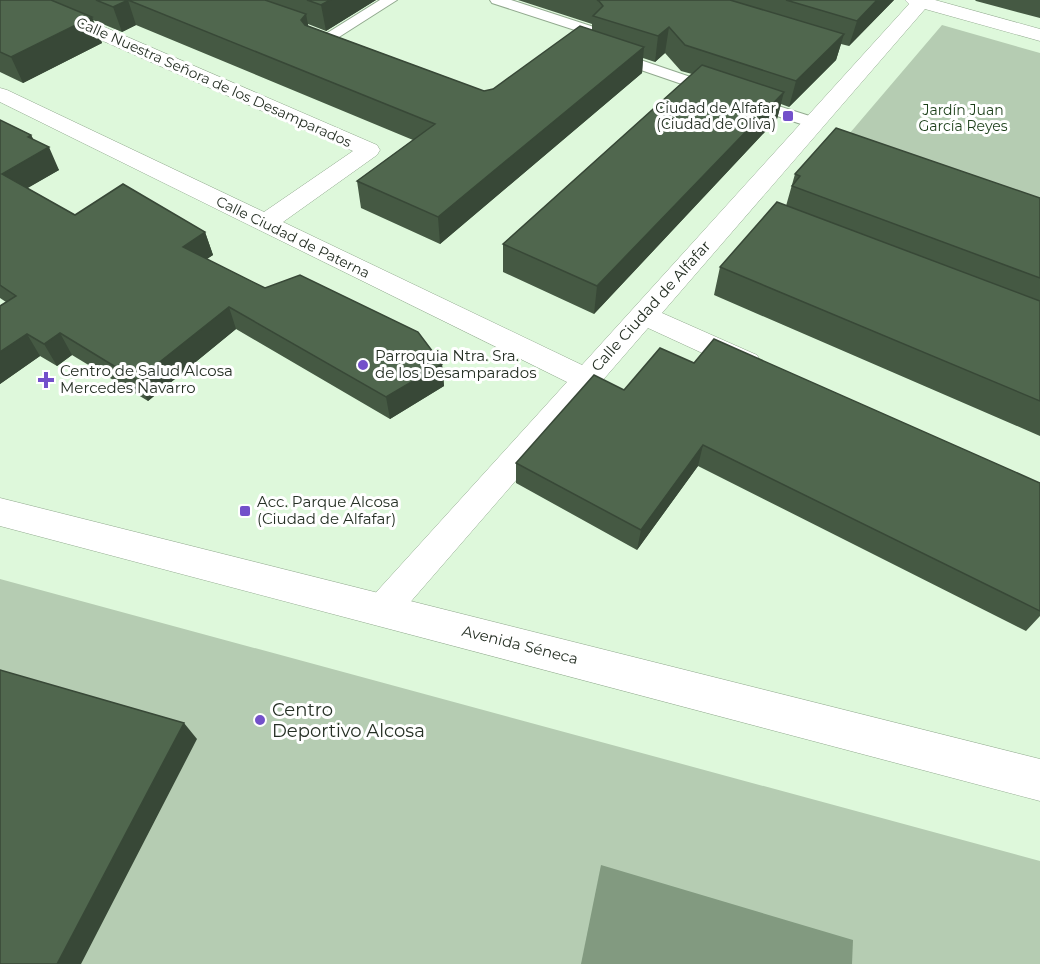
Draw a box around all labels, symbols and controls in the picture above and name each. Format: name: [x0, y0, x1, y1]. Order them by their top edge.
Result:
street label: Calle Nuestra Señora de los Desamparados: [74, 13, 355, 151]
place label: Ciudad de Alfafar (Ciudad de Oliva): [655, 99, 776, 133]
park label: Jardín Juan García Reyes: [918, 101, 1008, 135]
marker: Ciudad de Alfafar (Ciudad de Oliva): [781, 109, 795, 123]
street label: Calle Ciudad de Paterna: [213, 192, 373, 282]
street label: Calle Ciudad de Alfafar: [587, 236, 715, 375]
place label: Parroquia Ntra. Sra. de los Desamparados: [375, 346, 537, 382]
marker: Parroquia Ntra. Sra. de los Desamparados: [356, 358, 370, 372]
place label: Centro de Salud Alcosa Mercedes Navarro: [60, 361, 233, 397]
marker: Centro de Salud Alcosa Mercedes Navarro: [37, 371, 55, 389]
place label: Acc. Parque Alcosa (Ciudad de Alfafar): [257, 492, 399, 528]
marker: Acc. Parque Alcosa (Ciudad de Alfafar): [238, 504, 252, 518]
street label: Avenida Séneca: [460, 621, 580, 668]
place label: Centro Deportivo Alcosa: [272, 699, 425, 742]
marker: Centro Deportivo Alcosa: [253, 713, 267, 727]

